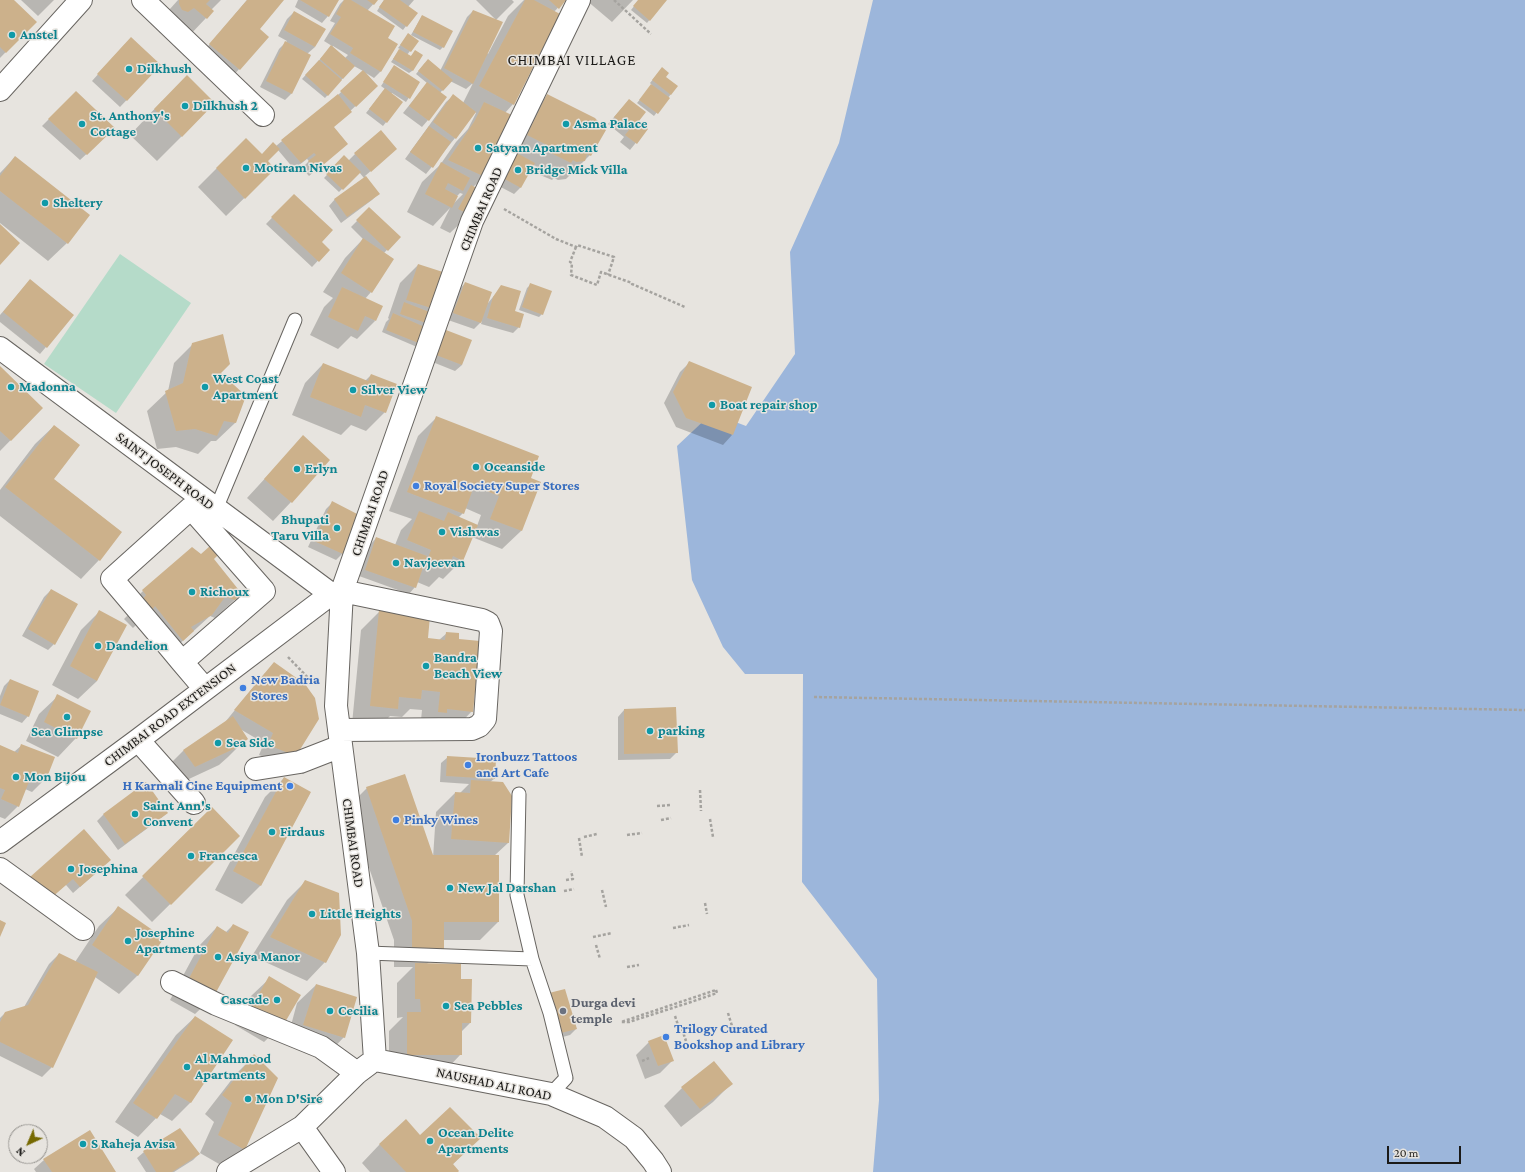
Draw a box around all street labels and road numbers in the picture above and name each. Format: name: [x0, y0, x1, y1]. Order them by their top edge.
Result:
street label: CHIMBAI ROAD: [456, 164, 506, 254]
street label: SAINT JOSEPH ROAD: [112, 428, 218, 514]
street label: CHIMBAI ROAD: [347, 468, 393, 558]
street label: CHIMBAI ROAD EXTENSION: [100, 660, 240, 770]
street label: CHIMBAI ROAD: [338, 797, 368, 889]
street label: NAUSHAD ALI ROAD: [435, 1064, 553, 1104]

